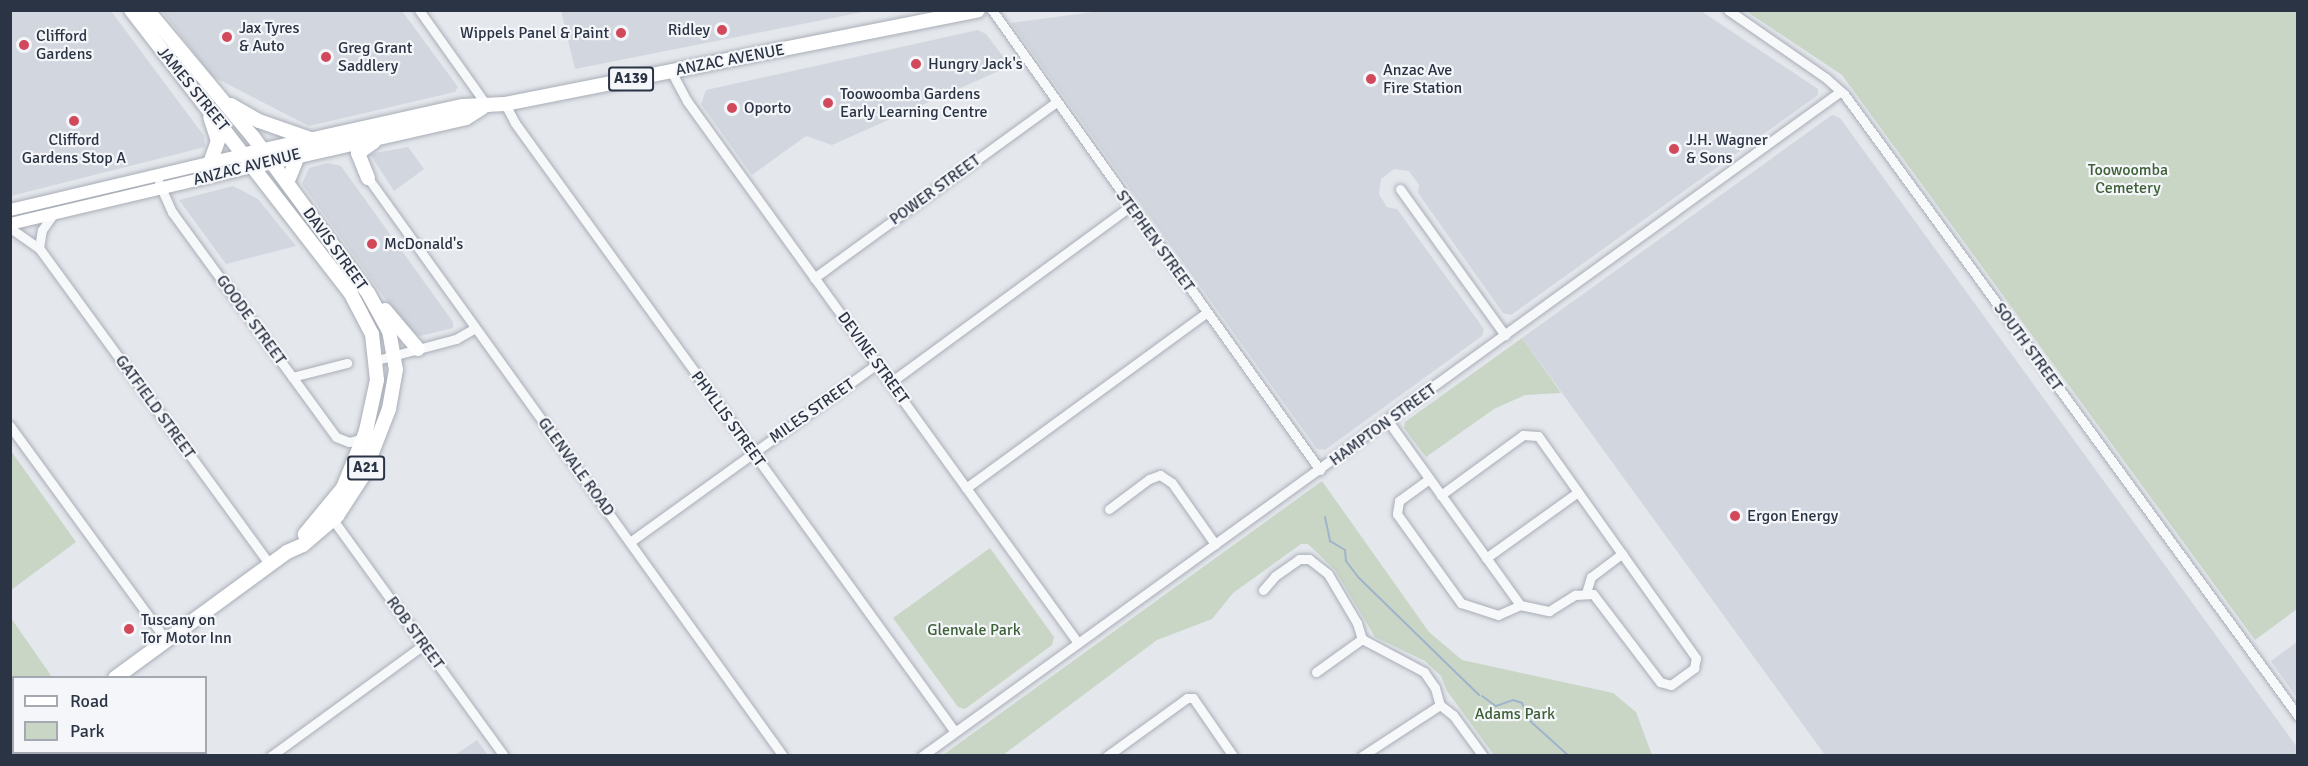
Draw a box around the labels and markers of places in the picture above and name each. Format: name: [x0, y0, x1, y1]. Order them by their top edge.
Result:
place label: Jax Tyres & Auto: [239, 18, 300, 56]
place label: Ridley: [668, 20, 710, 40]
place label: Wippels Panel & Paint: [460, 23, 609, 43]
marker: Ridley: [715, 23, 729, 37]
place label: Clifford Gardens: [36, 26, 92, 64]
marker: Wippels Panel & Paint: [614, 26, 628, 40]
marker: Jax Tyres & Auto: [220, 30, 234, 44]
marker: Clifford Gardens: [17, 38, 31, 52]
place label: Greg Grant Saddlery: [338, 38, 412, 76]
marker: Greg Grant Saddlery: [319, 50, 333, 64]
place label: Hungry Jack's: [928, 54, 1023, 74]
marker: Hungry Jack's: [909, 57, 923, 71]
place label: Anzac Ave Fire Station: [1383, 60, 1462, 98]
marker: Anzac Ave Fire Station: [1364, 72, 1378, 86]
place label: Toowoomba Gardens Early Learning Centre: [840, 84, 988, 122]
marker: Toowoomba Gardens Early Learning Centre: [821, 96, 835, 110]
place label: Oporto: [744, 98, 791, 118]
marker: Oporto: [725, 101, 739, 115]
marker: Clifford Gardens Stop A: [67, 114, 81, 128]
place label: Clifford Gardens Stop A: [22, 130, 126, 168]
place label: J.H. Wagner & Sons: [1686, 130, 1768, 168]
marker: J.H. Wagner & Sons: [1667, 142, 1681, 156]
place label: McDonald's: [384, 234, 463, 254]
marker: McDonald's: [365, 237, 379, 251]
place label: Ergon Energy: [1747, 506, 1838, 526]
marker: Ergon Energy: [1728, 509, 1742, 523]
place label: Tuscany on Tor Motor Inn: [141, 610, 232, 648]
marker: Tuscany on Tor Motor Inn: [122, 622, 136, 636]

